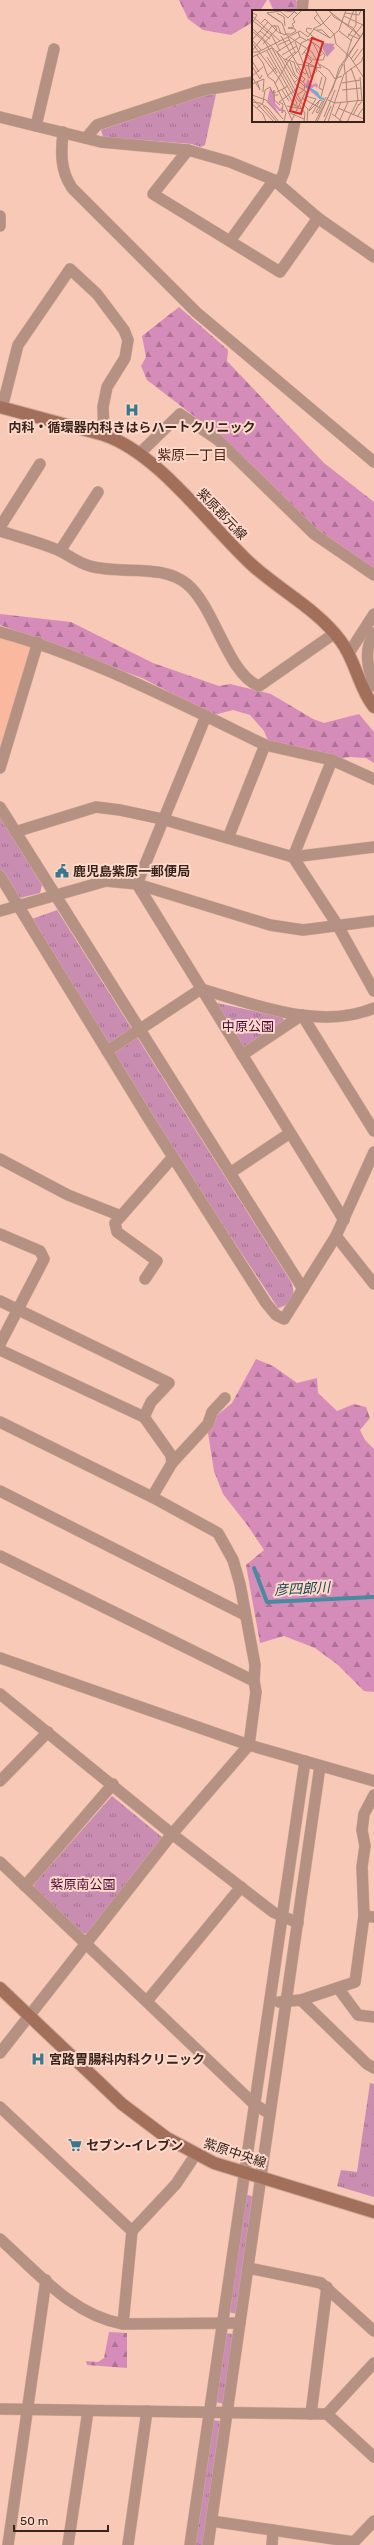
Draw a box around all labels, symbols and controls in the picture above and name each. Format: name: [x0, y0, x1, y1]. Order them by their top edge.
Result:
inset map: [252, 10, 364, 122]
hospital icon: 内科・循環器内科きはらハートクリニック: [124, 402, 140, 418]
place label: 内科・循環器内科きはらハートクリニック: [8, 420, 256, 435]
district label: 紫原一丁目: [157, 447, 227, 464]
street label: 紫原郡元線: [194, 485, 250, 543]
public building icon: 鹿児島紫原一郵便局: [54, 863, 70, 879]
place label: 鹿児島紫原一郵便局: [73, 864, 190, 879]
park label: 中原公園: [222, 1019, 274, 1034]
water label: 彦四郎川: [274, 1579, 332, 1599]
park label: 紫原南公園: [50, 1877, 116, 1892]
hospital icon: 宮路胃腸科内科クリニック: [30, 2051, 46, 2067]
place label: 宮路胃腸科内科クリニック: [49, 2052, 205, 2067]
street label: 紫原中央線: [202, 2135, 268, 2171]
supermarket icon: セブン-イレブン: [67, 2137, 83, 2153]
place label: セブン-イレブン: [86, 2138, 183, 2153]
scale bar: [14, 2507, 108, 2533]
text: 50 m: [20, 2514, 48, 2528]

